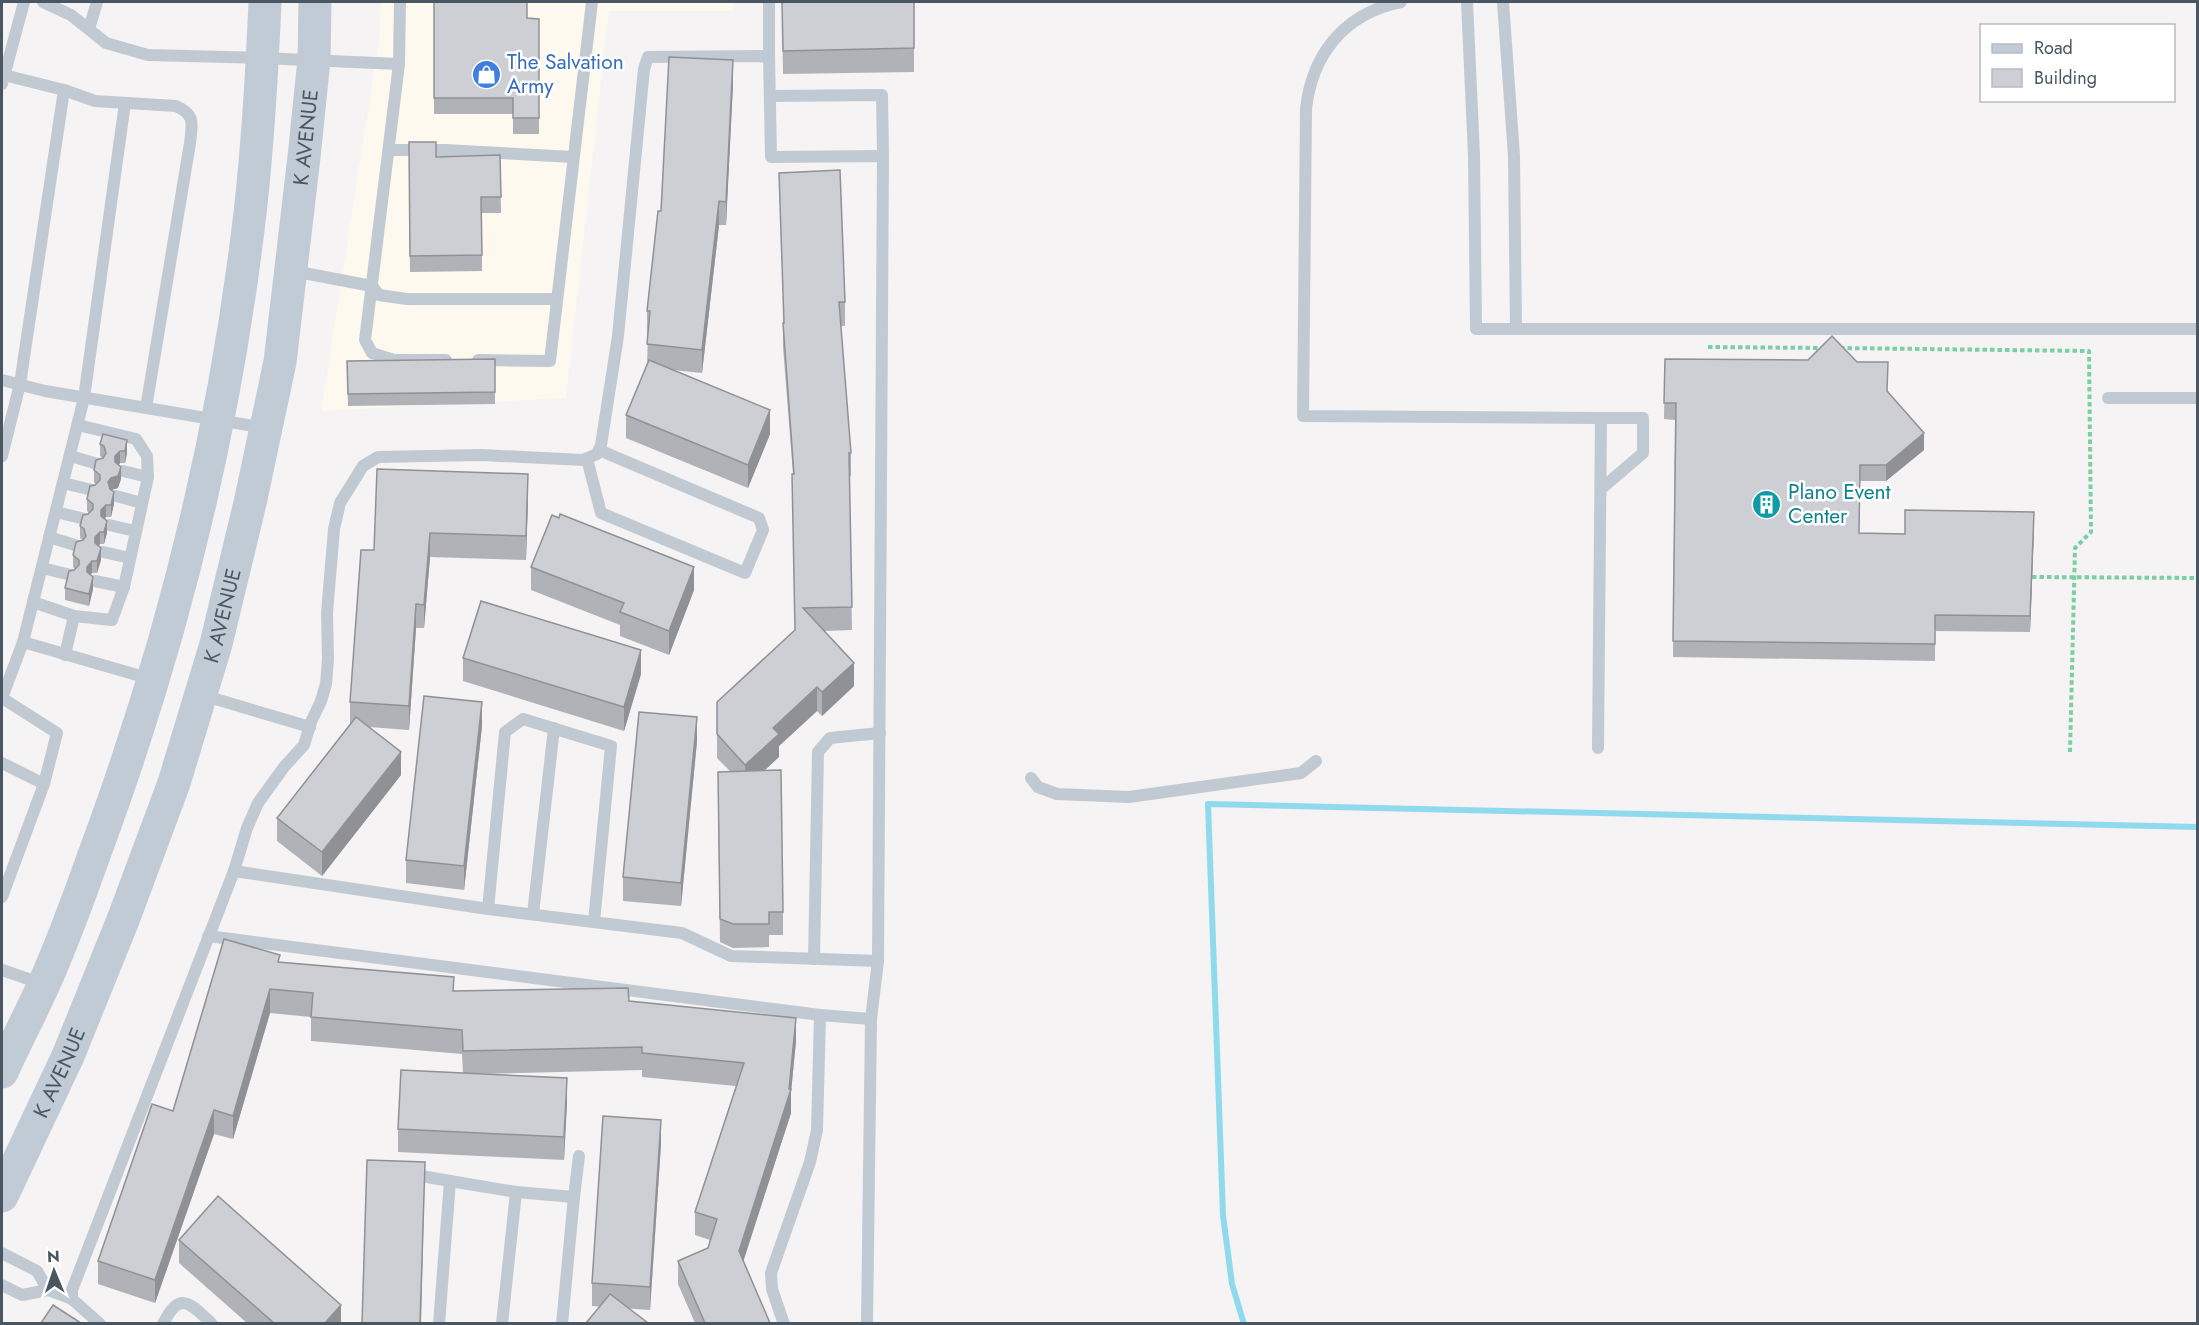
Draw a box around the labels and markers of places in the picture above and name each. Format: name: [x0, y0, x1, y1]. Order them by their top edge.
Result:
place label: The Salvation Army: [507, 47, 624, 101]
shop icon: The Salvation Army: [470, 58, 502, 90]
place label: Plano Event Center: [1788, 477, 1891, 531]
building icon: Plano Event Center: [1751, 488, 1783, 520]

